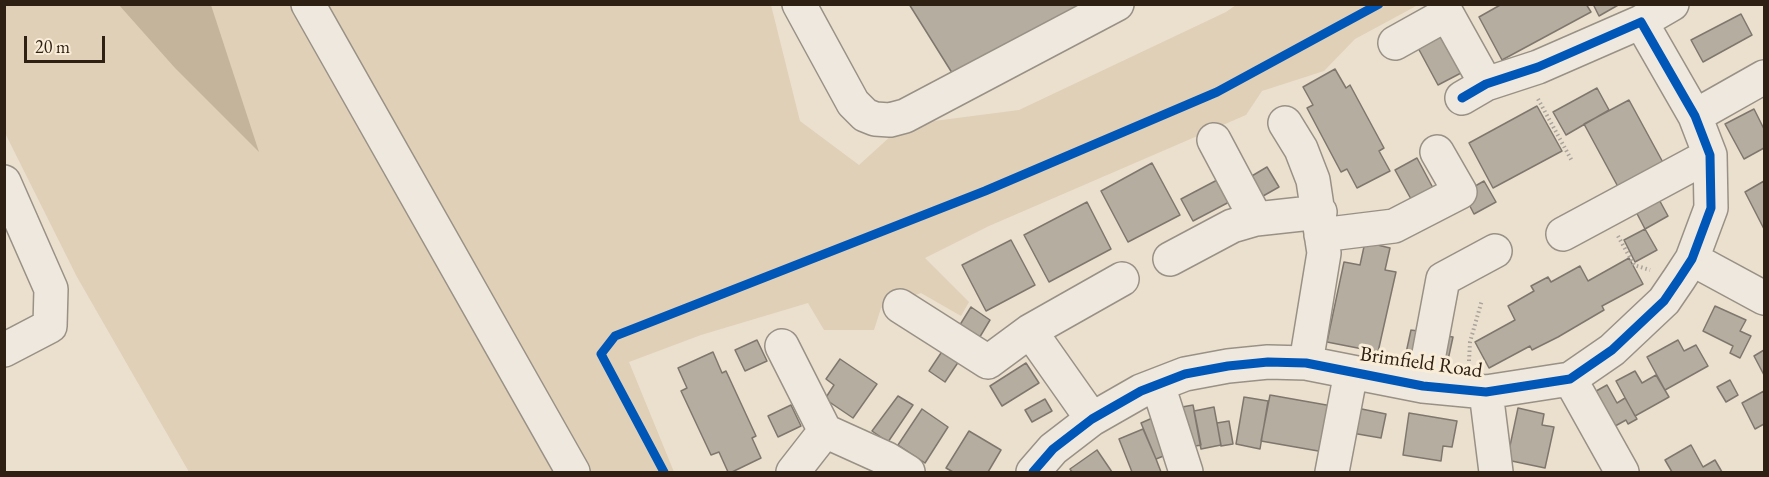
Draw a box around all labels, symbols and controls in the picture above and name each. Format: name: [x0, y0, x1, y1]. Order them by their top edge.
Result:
scale bar: [27, 24, 108, 62]
text: 20 m: [35, 35, 70, 58]
street label: Brimfield Road: [1358, 342, 1484, 384]

